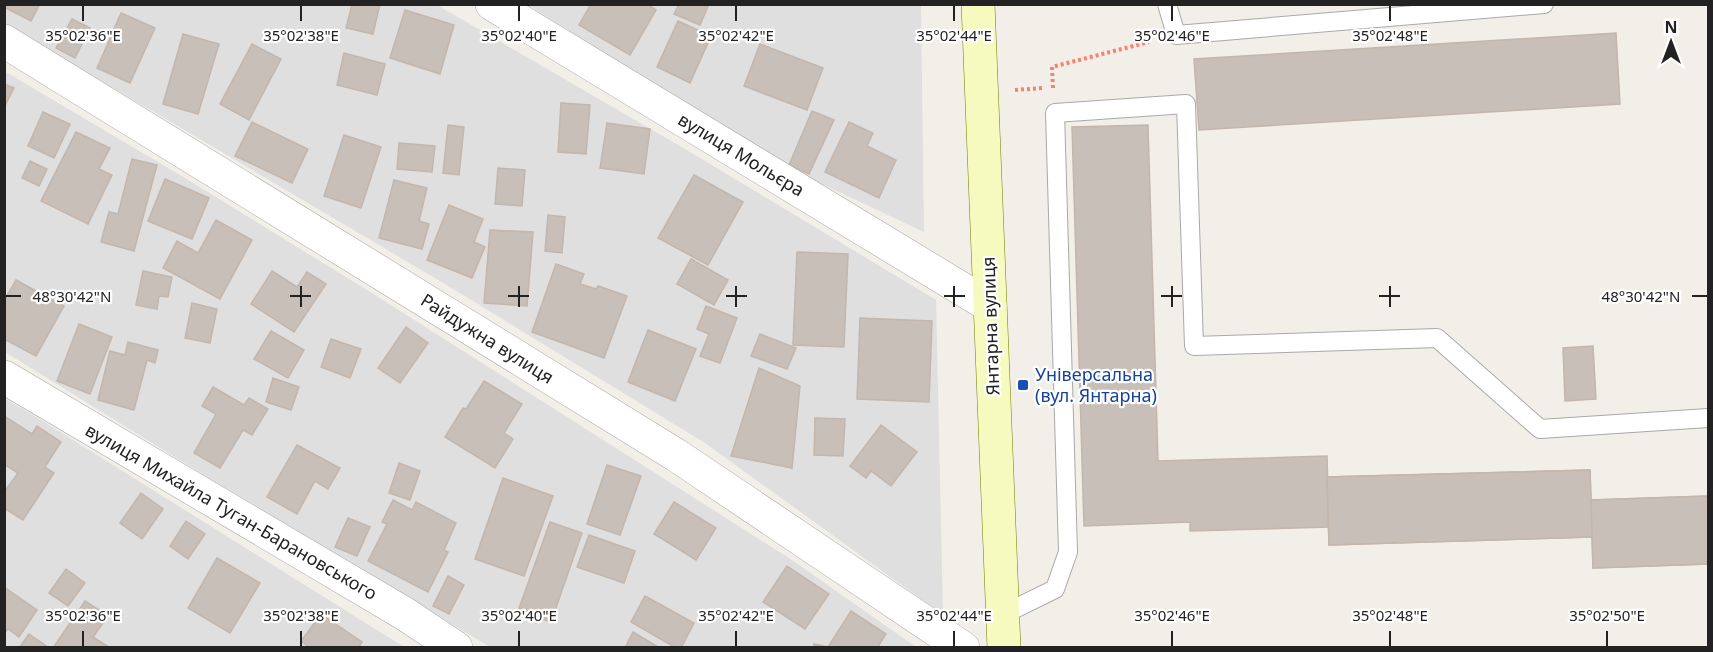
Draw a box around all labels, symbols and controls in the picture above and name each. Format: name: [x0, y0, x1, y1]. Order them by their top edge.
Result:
north arrow: [1641, 12, 1701, 72]
text: N: [1664, 16, 1678, 38]
text: 35°02'36"E: [45, 25, 121, 45]
text: 35°02'38"E: [263, 25, 339, 45]
text: 35°02'40"E: [481, 25, 557, 45]
text: 35°02'42"E: [698, 25, 774, 45]
text: 35°02'44"E: [916, 25, 992, 45]
text: 35°02'46"E: [1134, 25, 1210, 45]
text: 35°02'48"E: [1352, 25, 1428, 45]
street label: вулиця Мольєра: [674, 107, 809, 201]
street label: Янтарна вулиця: [976, 256, 1004, 396]
text: 48°30'42"N: [33, 286, 111, 306]
text: 48°30'42"N: [1602, 286, 1680, 306]
street label: Райдужна вулиця: [417, 288, 559, 389]
place label: Універсальна (вул. Янтарна): [1035, 362, 1157, 407]
marker: Універсальна (вул. Янтарна): [1016, 378, 1030, 392]
street label: вулиця Михайла Туган-Барановського: [81, 417, 382, 605]
text: 35°02'36"E: [45, 605, 121, 625]
text: 35°02'38"E: [263, 605, 339, 625]
text: 35°02'40"E: [481, 605, 557, 625]
text: 35°02'42"E: [698, 605, 774, 625]
text: 35°02'44"E: [916, 605, 992, 625]
text: 35°02'46"E: [1134, 605, 1210, 625]
text: 35°02'48"E: [1352, 605, 1428, 625]
text: 35°02'50"E: [1569, 605, 1645, 625]

